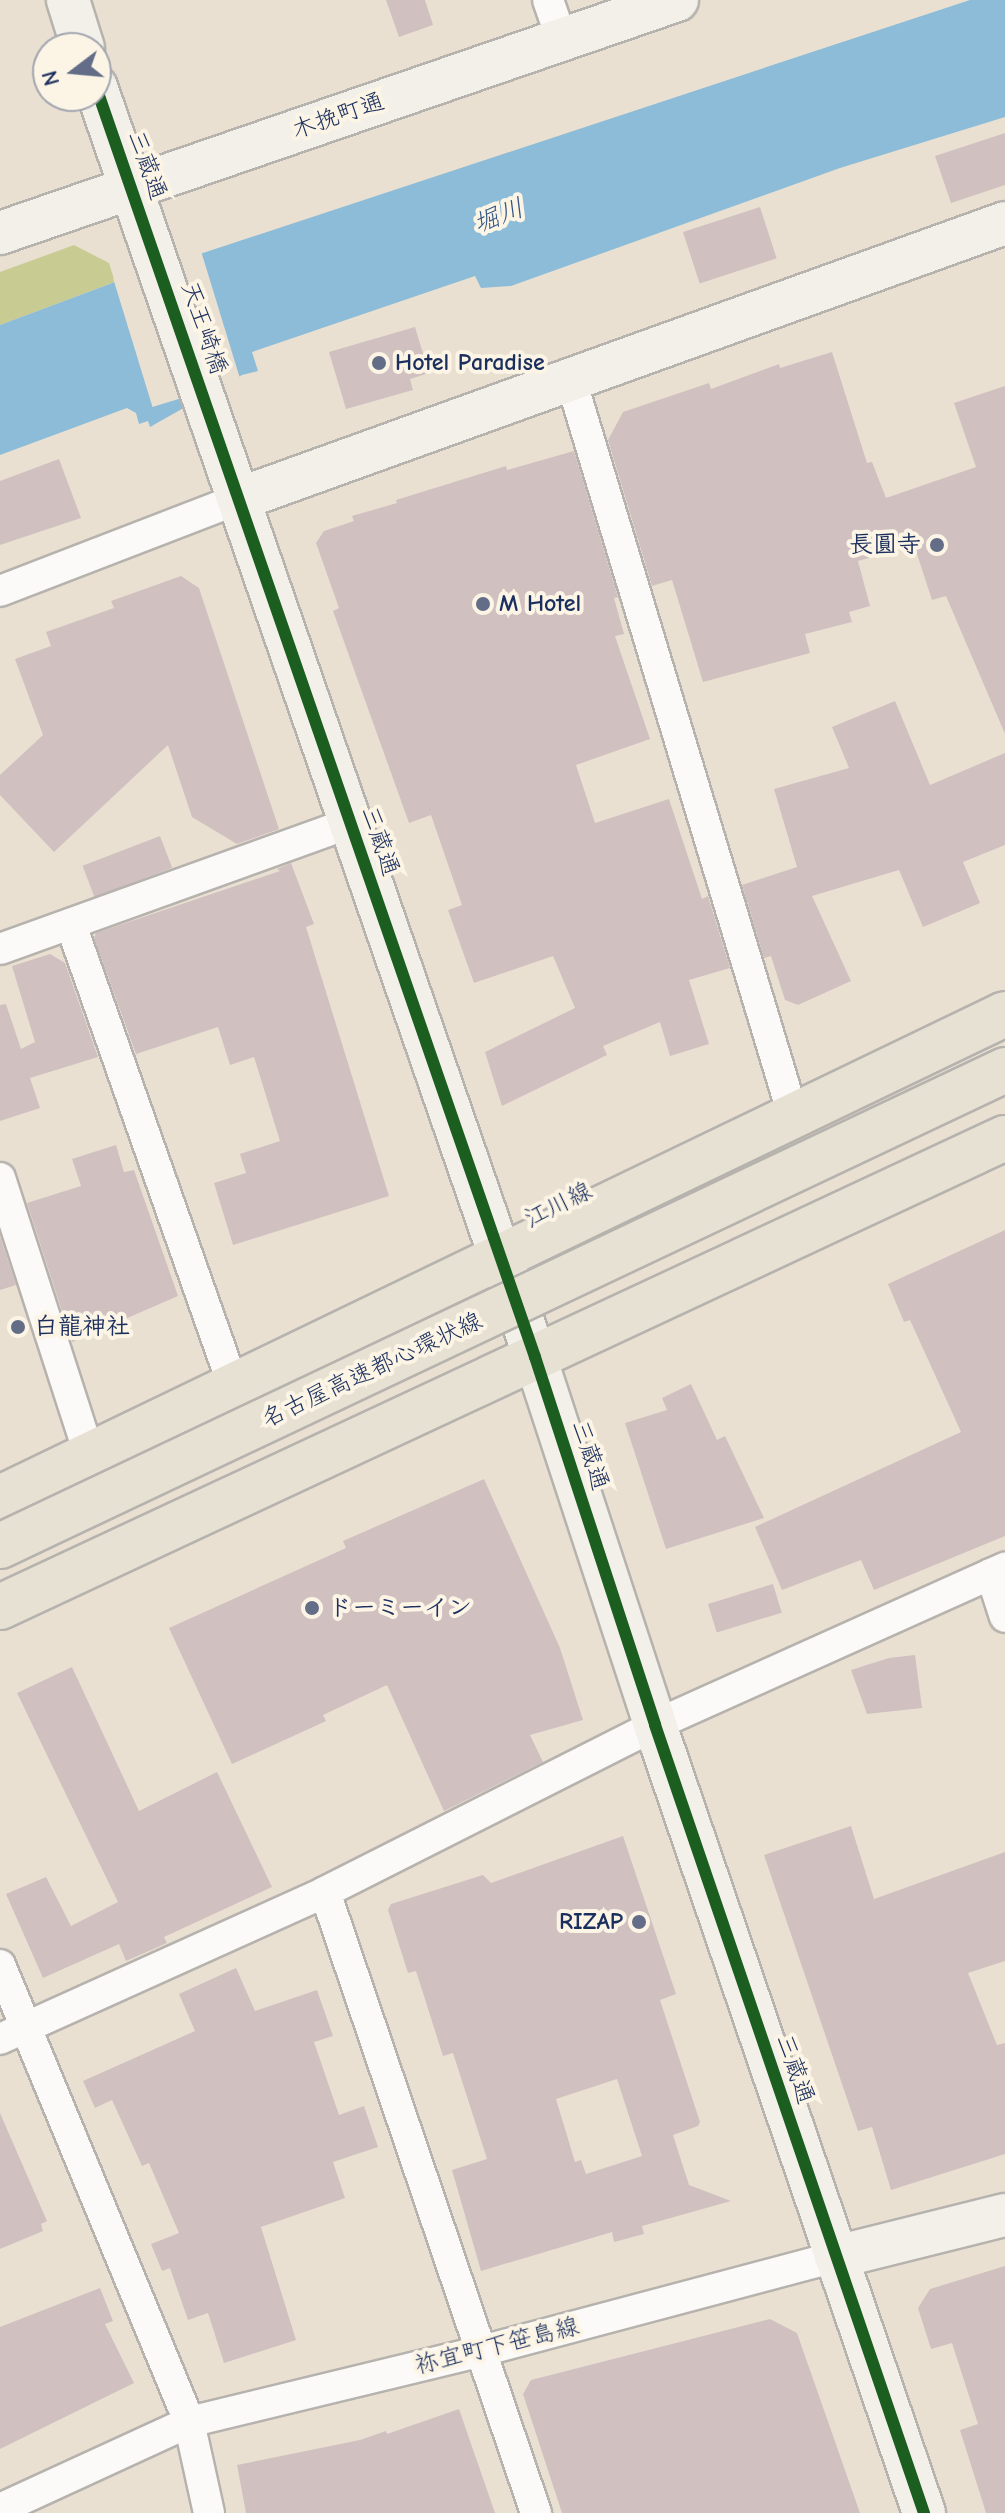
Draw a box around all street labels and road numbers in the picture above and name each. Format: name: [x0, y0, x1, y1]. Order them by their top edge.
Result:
street label: 木挽町通: [288, 87, 388, 145]
street label: 三蔵通: [121, 126, 173, 204]
street label: 天王崎橋: [175, 278, 233, 378]
street label: 三蔵通: [355, 802, 405, 880]
street label: 江川線: [519, 1176, 597, 1234]
street label: 名古屋高速都心環状線: [257, 1306, 487, 1434]
street label: 三蔵通: [565, 1416, 615, 1494]
street label: 三蔵通: [770, 2030, 820, 2108]
street label: 祢宜町下笹島線: [412, 2312, 582, 2380]

